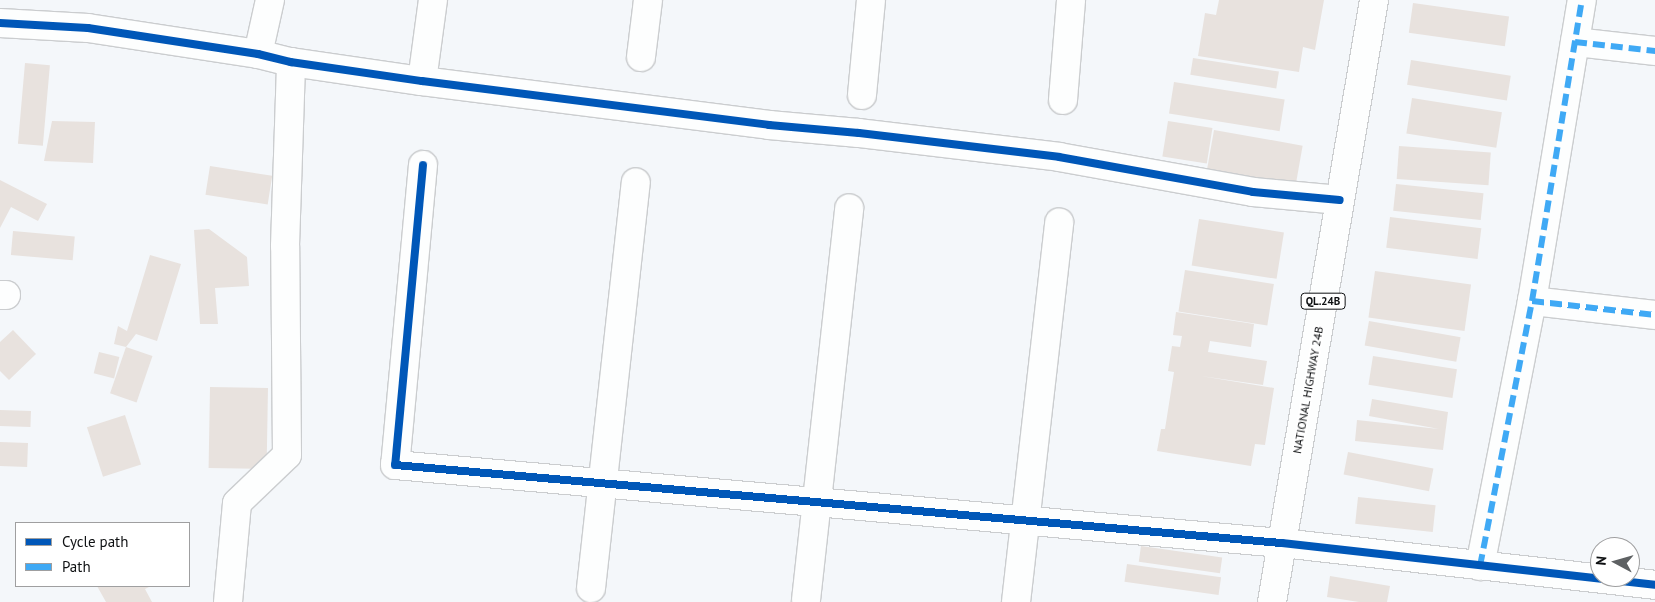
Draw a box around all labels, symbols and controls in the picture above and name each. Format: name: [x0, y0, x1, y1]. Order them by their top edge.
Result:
road number: QL.24B: [1300, 292, 1346, 310]
street label: NATIONAL HIGHWAY 24B: [1290, 325, 1326, 455]
legend: [15, 522, 190, 587]
text: Cycle path: [62, 532, 128, 551]
north arrow: [1590, 537, 1640, 587]
text: N: [1592, 555, 1611, 566]
text: Path: [62, 557, 91, 576]

